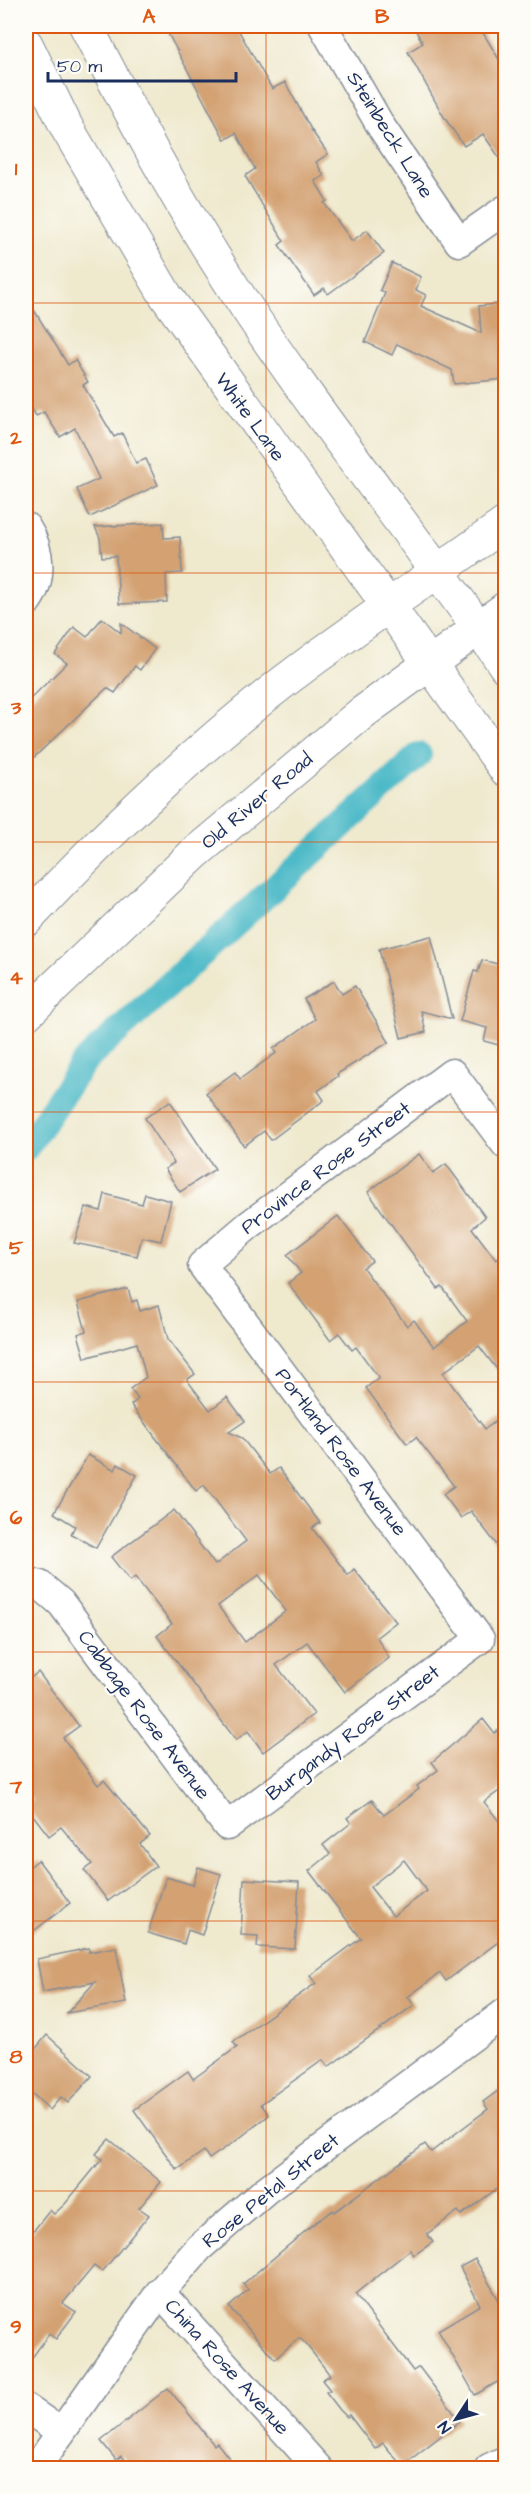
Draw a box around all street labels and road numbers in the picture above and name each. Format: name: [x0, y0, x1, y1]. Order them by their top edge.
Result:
street label: Steinbeck Lane: [340, 66, 440, 204]
street label: White Lane: [208, 367, 292, 467]
street label: Old River Road: [195, 746, 319, 856]
street label: Province Rose Street: [235, 1095, 417, 1241]
street label: Portland Rose Avenue: [268, 1362, 414, 1542]
street label: Cabbage Rose Avenue: [70, 1625, 217, 1806]
street label: Burgandy Rose Street: [260, 1658, 446, 1809]
street label: Rose Petal Street: [196, 2127, 346, 2255]
street label: China Rose Avenue: [158, 2293, 296, 2441]

